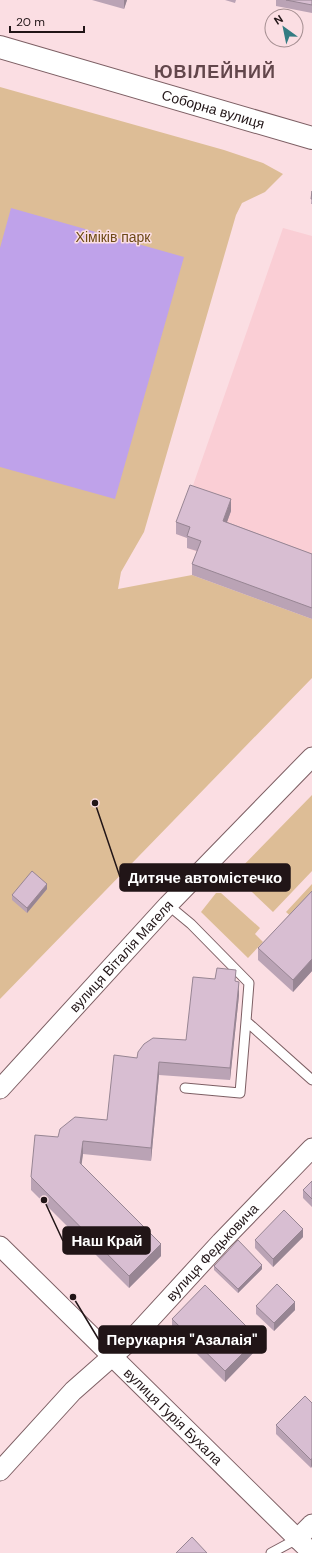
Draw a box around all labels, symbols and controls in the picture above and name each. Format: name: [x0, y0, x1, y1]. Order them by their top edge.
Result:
scale bar: [10, 8, 84, 34]
north arrow: [264, 8, 304, 48]
text: N: [271, 12, 286, 28]
text: 20 m: [16, 14, 45, 30]
district label: ЮВІЛЕЙНИЙ: [154, 60, 276, 84]
street label: Соборна вулиця: [160, 86, 267, 133]
park label: Хіміків парк: [76, 228, 151, 246]
callout: Дитяче автомістечко: [120, 864, 290, 891]
text: Дитяче автомістечко: [128, 868, 282, 888]
street label: вулиця Віталія Магеля: [66, 896, 177, 1016]
street label: вулиця Федьковича: [162, 1200, 262, 1305]
callout: Наш Край: [63, 1227, 150, 1254]
text: Наш Край: [71, 1231, 143, 1251]
callout: Перукарня "Азалаія": [99, 1326, 266, 1353]
text: Перукарня "Азалаія": [106, 1330, 258, 1350]
street label: вулиця Гурія Бухала: [120, 1364, 227, 1469]

